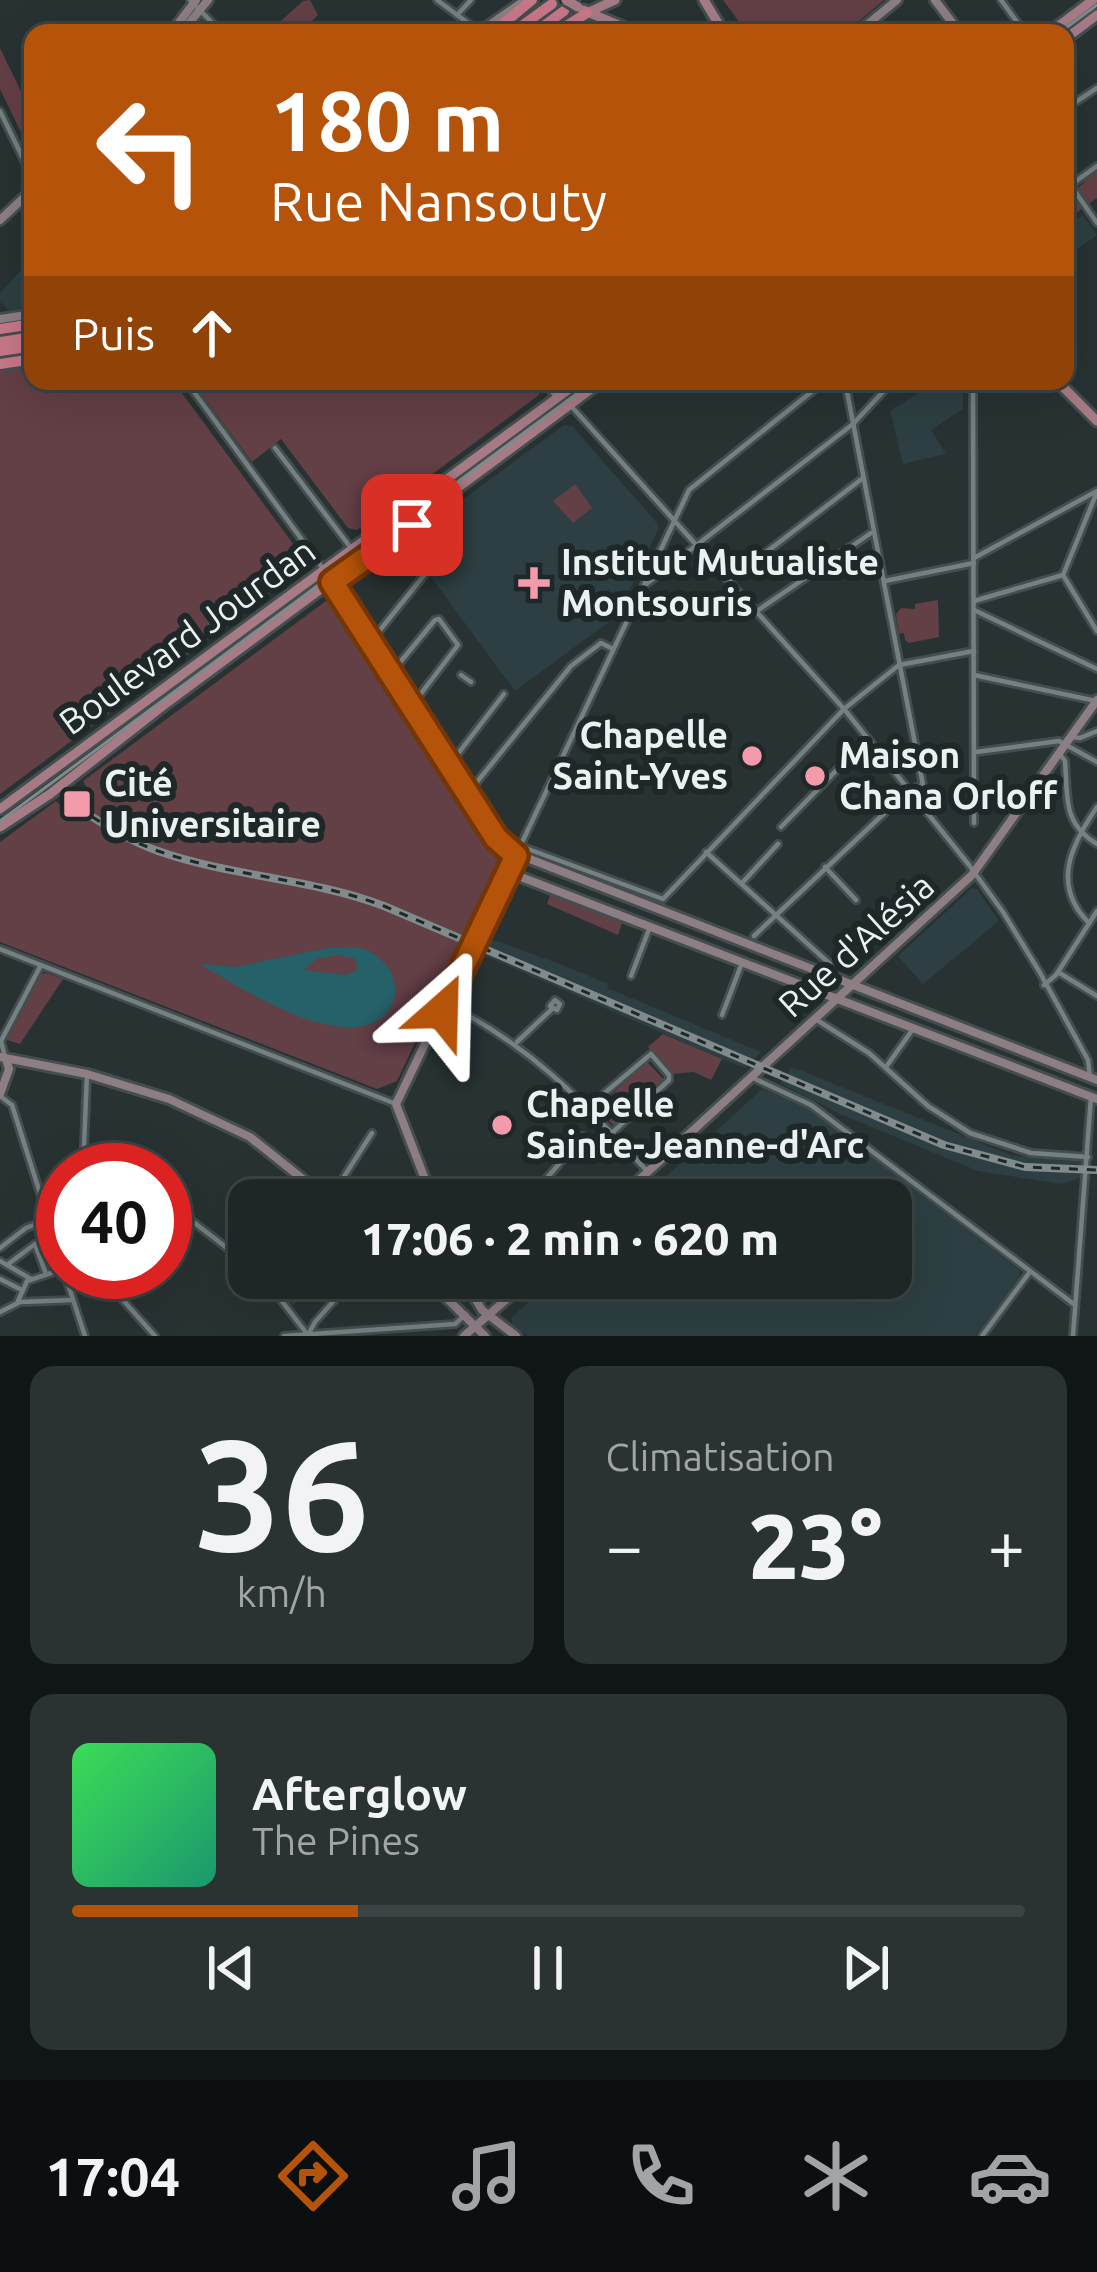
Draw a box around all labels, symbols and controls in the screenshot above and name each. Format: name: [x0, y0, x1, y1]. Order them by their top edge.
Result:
icon: left: [72, 72, 228, 228]
text: 180 m: [270, 73, 504, 167]
text: Rue Nansouty: [270, 171, 607, 231]
icon: ahead: [179, 300, 245, 366]
text: Puis: [72, 308, 155, 359]
pin: [361, 474, 463, 576]
icon: arrive: [379, 492, 445, 558]
street label: Boulevard Jourdan: [51, 529, 322, 742]
place label: Institut Mutualiste Montsouris: [561, 541, 879, 623]
marker: Institut Mutualiste Montsouris: [518, 567, 550, 599]
place label: Chapelle Saint-Yves: [553, 714, 728, 796]
place label: Maison Chana Orloff: [839, 734, 1057, 816]
marker: Chapelle Saint-Yves: [739, 743, 765, 769]
place label: Cité Universitaire: [104, 762, 321, 844]
marker: Maison Chana Orloff: [802, 763, 828, 789]
marker: Cité Universitaire: [61, 788, 93, 820]
street label: Rue d'Alésia: [770, 864, 941, 1025]
position arrow: [379, 948, 505, 1074]
place label: Chapelle Sainte-Jeanne-d'Arc: [526, 1083, 864, 1165]
marker: Chapelle Sainte-Jeanne-d'Arc: [489, 1112, 515, 1138]
speed limit sign: 40: [36, 1143, 192, 1299]
text: 17:06 · 2 min · 620 m: [361, 1213, 779, 1264]
text: 36: [194, 1406, 370, 1580]
text: Climatisation: [606, 1435, 834, 1478]
text: 23°: [748, 1495, 882, 1596]
text: −: [606, 1508, 643, 1582]
text: +: [988, 1508, 1025, 1582]
text: km/h: [237, 1571, 327, 1614]
text: Afterglow: [252, 1768, 467, 1819]
text: The Pines: [252, 1819, 420, 1862]
icon: previous: [198, 1935, 264, 2001]
icon: pause: [515, 1935, 581, 2001]
icon: next: [833, 1935, 899, 2001]
icon: directions: [271, 2134, 355, 2218]
icon: music: [445, 2134, 529, 2218]
icon: phone: [619, 2134, 703, 2218]
icon: climate: [794, 2134, 878, 2218]
icon: car: [968, 2134, 1052, 2218]
text: 17:04: [45, 2146, 180, 2206]

